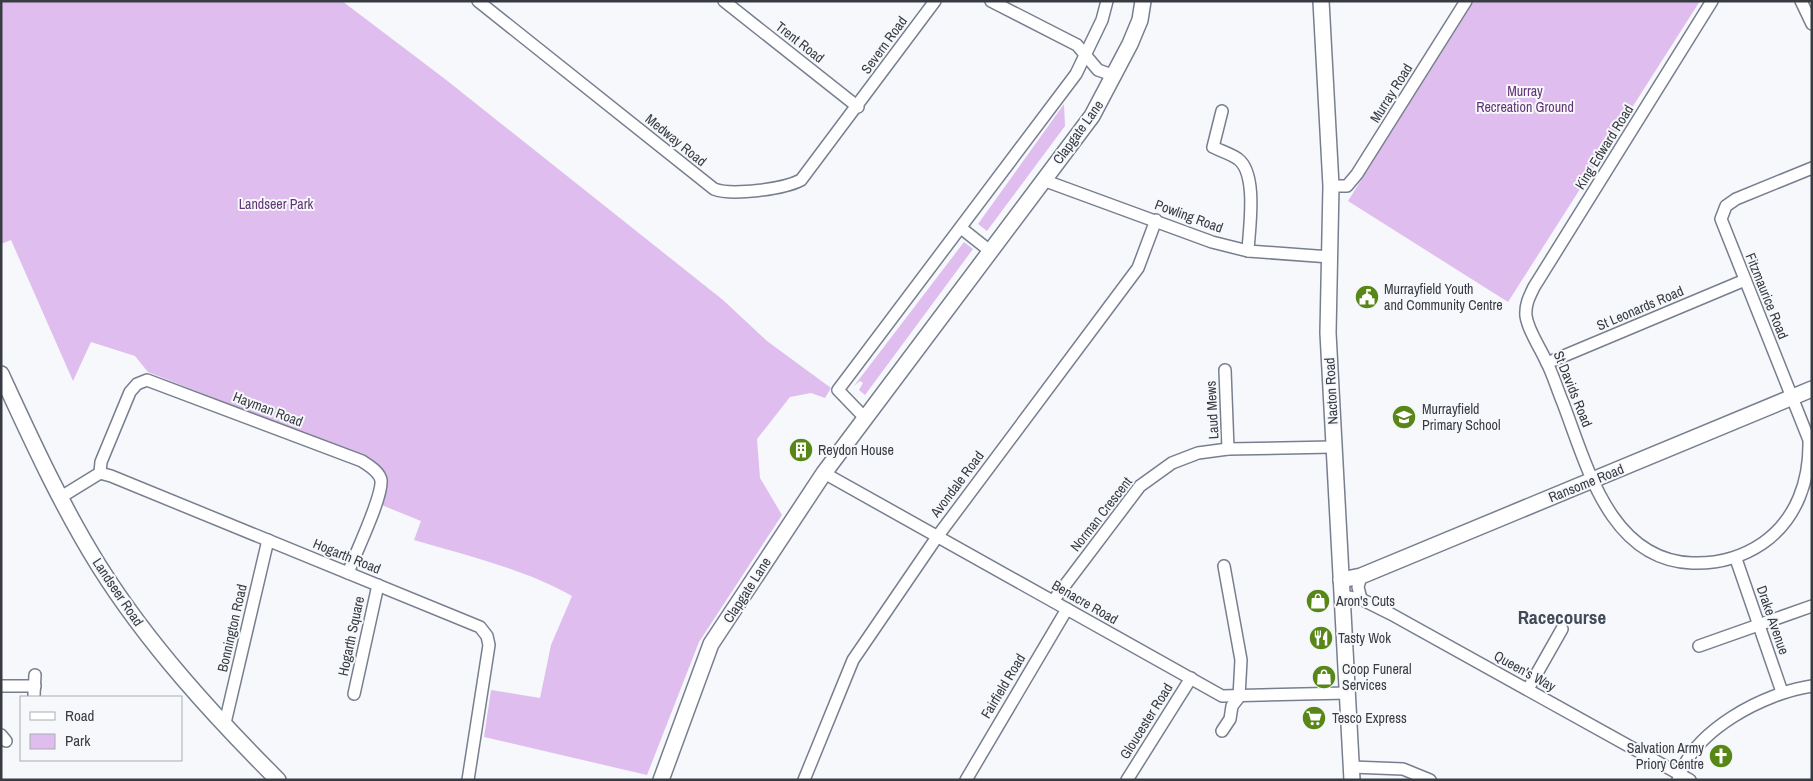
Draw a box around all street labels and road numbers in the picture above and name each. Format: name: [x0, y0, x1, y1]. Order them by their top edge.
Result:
street label: Severn Road: [857, 13, 911, 77]
street label: Trent Road: [772, 17, 828, 67]
street label: Murray Road: [1366, 60, 1416, 126]
street label: Clapgate Lane: [1049, 96, 1107, 168]
street label: King Edward Road: [1571, 101, 1637, 193]
street label: Medway Road: [642, 110, 710, 170]
street label: Powling Road: [1152, 195, 1226, 237]
street label: Fitzmaurice Road: [1742, 250, 1792, 342]
street label: St Leonards Road: [1594, 282, 1686, 334]
street label: St Davids Road: [1550, 348, 1596, 430]
street label: Nacton Road: [1320, 357, 1342, 425]
street label: Laud Mews: [1201, 380, 1223, 440]
street label: Hayman Road: [231, 387, 305, 431]
street label: Avondale Road: [926, 447, 988, 521]
street label: Ransome Road: [1546, 460, 1626, 506]
street label: Norman Crescent: [1066, 473, 1136, 555]
street label: Hogarth Road: [310, 534, 384, 578]
street label: Landseer Road: [89, 554, 147, 630]
street label: Clapgate Lane: [719, 554, 775, 626]
street label: Benacre Road: [1049, 576, 1121, 628]
street label: Bonnington Road: [213, 582, 251, 674]
street label: Drake Avenue: [1753, 583, 1793, 657]
street label: Hogarth Square: [334, 594, 368, 678]
street label: Queen's Way: [1491, 647, 1559, 696]
street label: Fairfield Road: [977, 650, 1029, 722]
street label: Gloucester Road: [1116, 680, 1176, 762]

